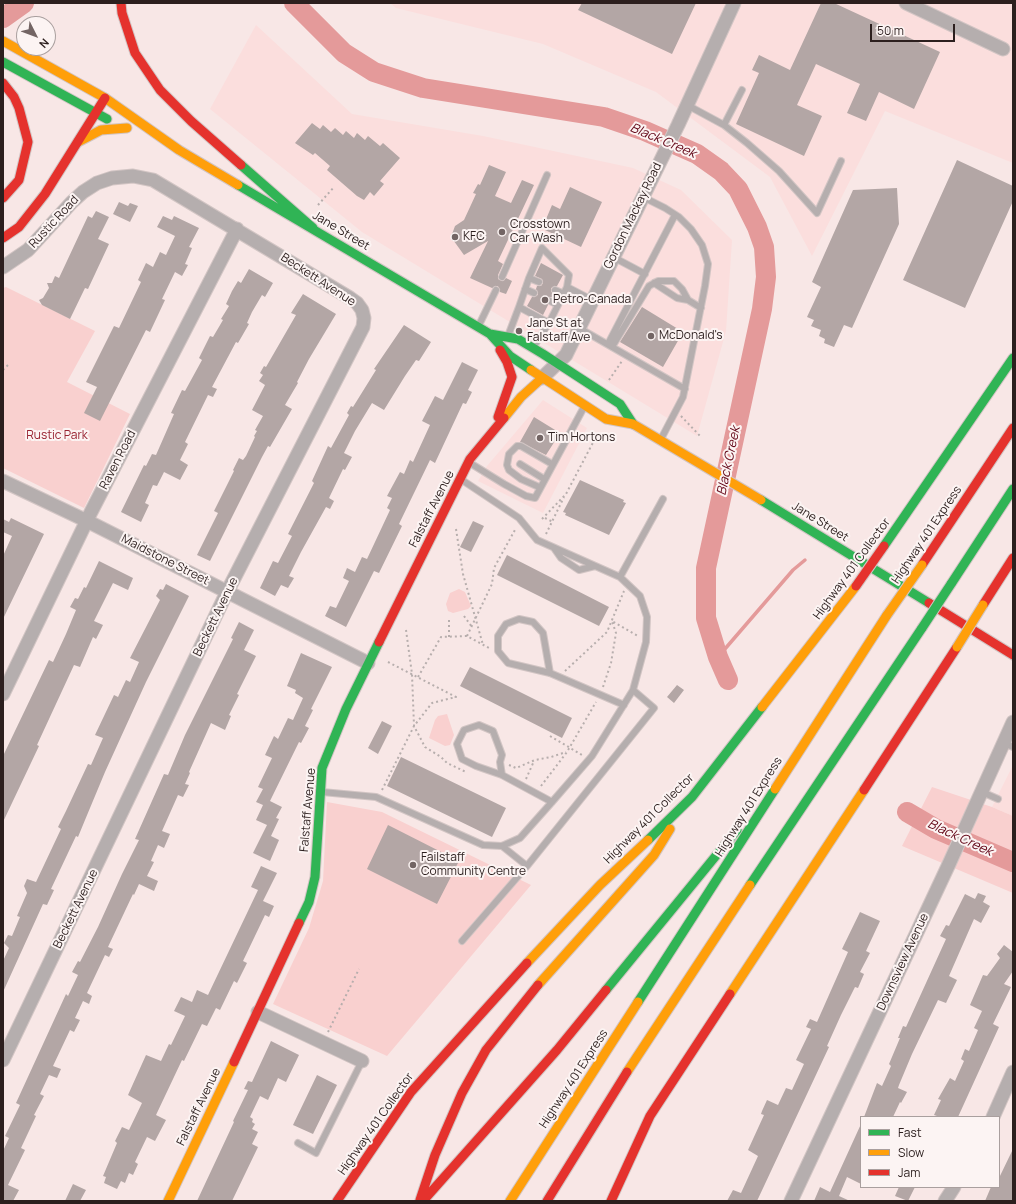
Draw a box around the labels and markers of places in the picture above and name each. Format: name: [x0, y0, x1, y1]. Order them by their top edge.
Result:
place label: Crosstown Car Wash: [510, 218, 570, 246]
marker: Crosstown Car Wash: [497, 227, 507, 237]
place label: KFC: [463, 230, 485, 244]
marker: KFC: [450, 232, 460, 242]
place label: Petro-Canada: [553, 293, 631, 307]
marker: Petro-Canada: [540, 295, 550, 305]
place label: Jane St at Falstaff Ave: [527, 317, 590, 345]
marker: Jane St at Falstaff Ave: [514, 326, 524, 336]
place label: McDonald's: [659, 329, 722, 343]
marker: McDonald's: [646, 331, 656, 341]
place label: Tim Hortons: [548, 431, 615, 445]
marker: Tim Hortons: [535, 433, 545, 443]
place label: Failstaff Community Centre: [421, 851, 526, 879]
marker: Failstaff Community Centre: [408, 860, 418, 870]

